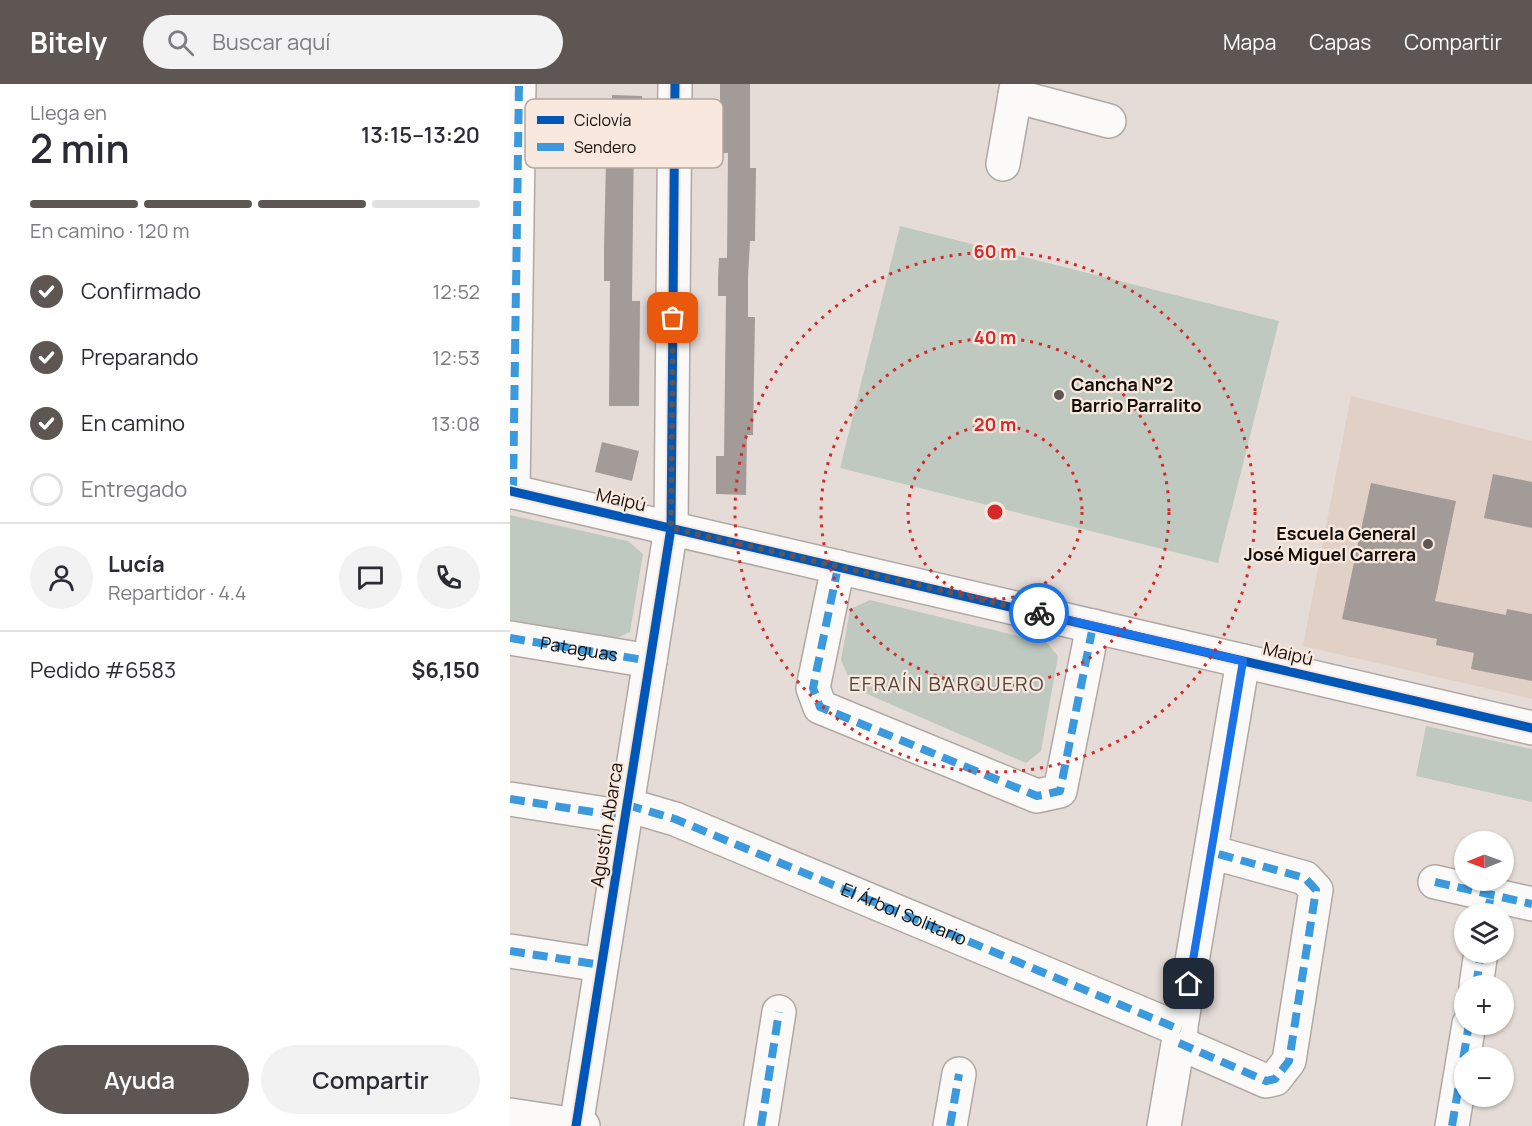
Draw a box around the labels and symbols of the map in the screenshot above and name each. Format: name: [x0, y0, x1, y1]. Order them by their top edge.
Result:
legend: [525, 99, 723, 168]
text: Ciclovía: [574, 109, 631, 131]
text: Sendero: [574, 136, 636, 158]
text: 60 m: [974, 239, 1016, 263]
pin: [647, 292, 698, 343]
text: 40 m: [974, 325, 1016, 349]
place label: Cancha N°2 Barrio Parralito: [1071, 372, 1202, 417]
marker: Cancha N°2 Barrio Parralito: [1052, 388, 1066, 402]
text: 20 m: [974, 412, 1016, 436]
street label: Maipú: [594, 482, 649, 516]
centre of rings: [985, 502, 1005, 522]
place label: Escuela General José Miguel Carrera: [1244, 521, 1416, 566]
marker: Escuela General José Miguel Carrera: [1421, 537, 1435, 551]
courier: [1009, 583, 1069, 643]
street label: Pataguas: [539, 630, 620, 667]
street label: Maipú: [1261, 636, 1316, 670]
district label: EFRAÍN BARQUERO: [849, 670, 1045, 697]
street label: Agustín Abarca: [584, 761, 628, 889]
north arrow: [1454, 831, 1514, 891]
street label: El Árbol Solitario: [838, 877, 971, 950]
pin: [1163, 958, 1214, 1009]

